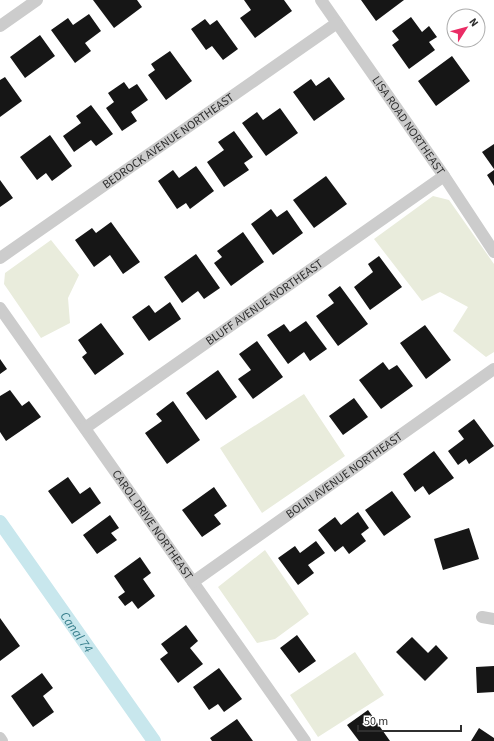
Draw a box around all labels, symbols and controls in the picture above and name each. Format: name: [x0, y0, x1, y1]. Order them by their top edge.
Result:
north arrow: [446, 8, 486, 48]
text: N: [465, 15, 482, 30]
street label: LISA ROAD NORTHEAST: [368, 73, 449, 179]
street label: BEDROCK AVENUE NORTHEAST: [99, 89, 238, 193]
street label: BLUFF AVENUE NORTHEAST: [202, 255, 327, 350]
street label: BOLIN AVENUE NORTHEAST: [282, 428, 407, 523]
street label: CAROL DRIVE NORTHEAST: [108, 467, 197, 584]
water label: Canal 74: [56, 608, 97, 656]
scale bar: [358, 707, 461, 733]
text: 50 m: [364, 713, 388, 730]

